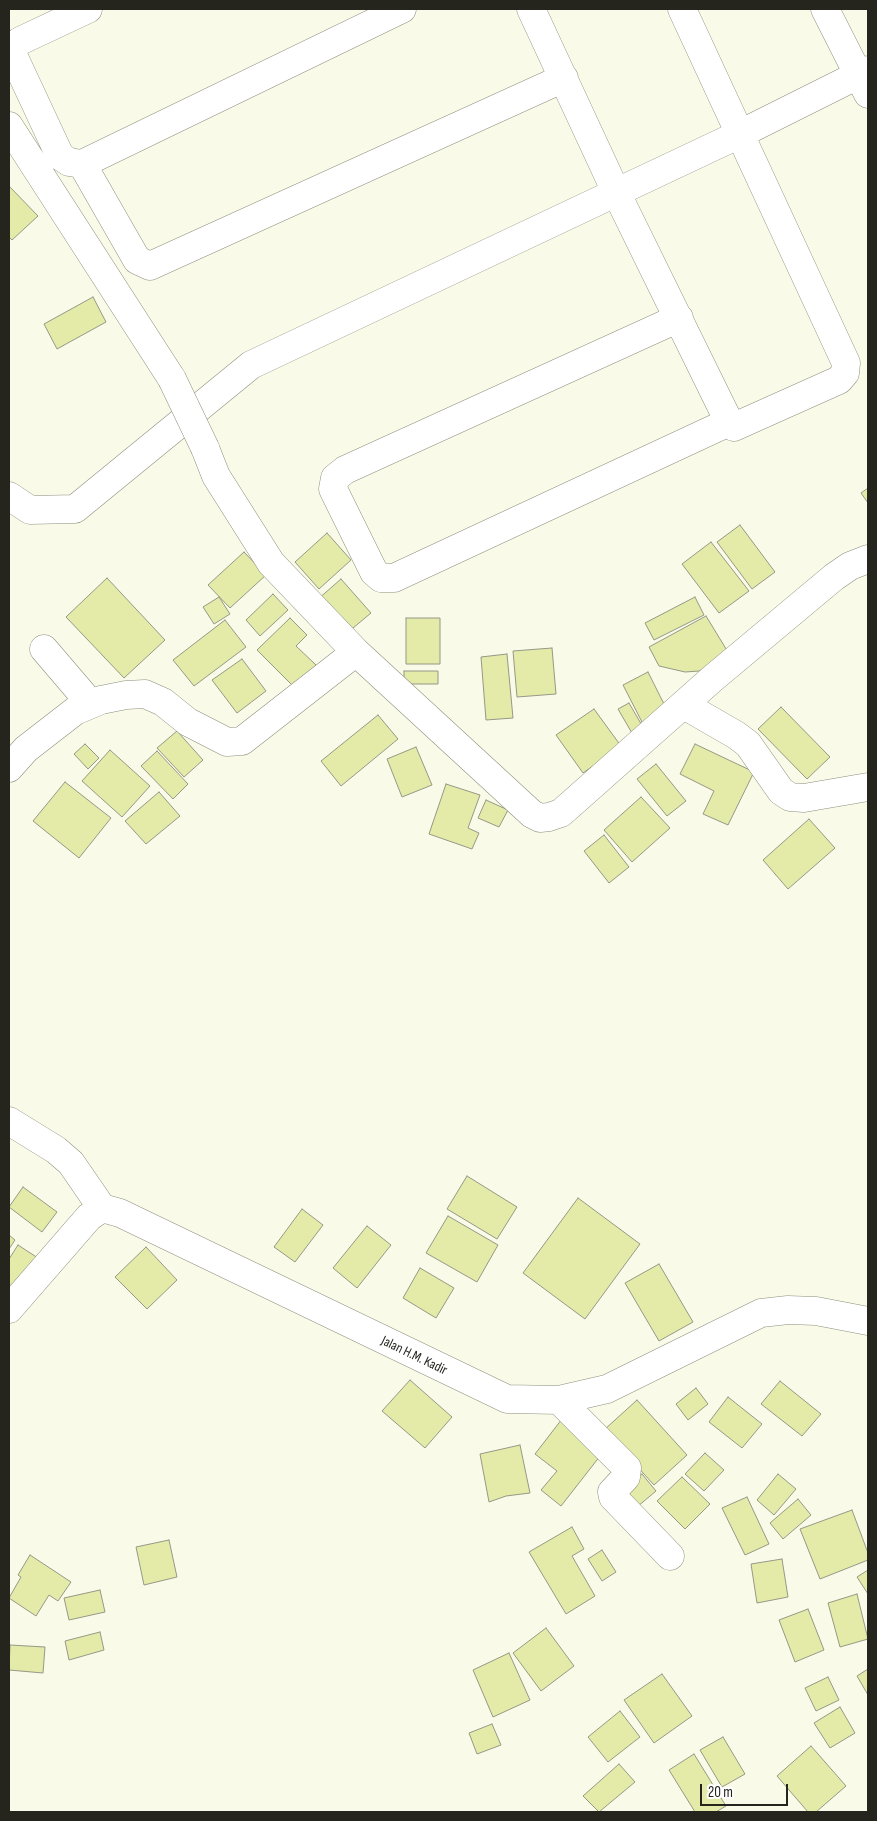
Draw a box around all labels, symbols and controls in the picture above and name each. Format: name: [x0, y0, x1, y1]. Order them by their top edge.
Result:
street label: Jalan H.M. Kadir: [378, 1333, 450, 1379]
scale bar: [702, 1774, 790, 1806]
text: 20 m: [708, 1783, 733, 1802]

